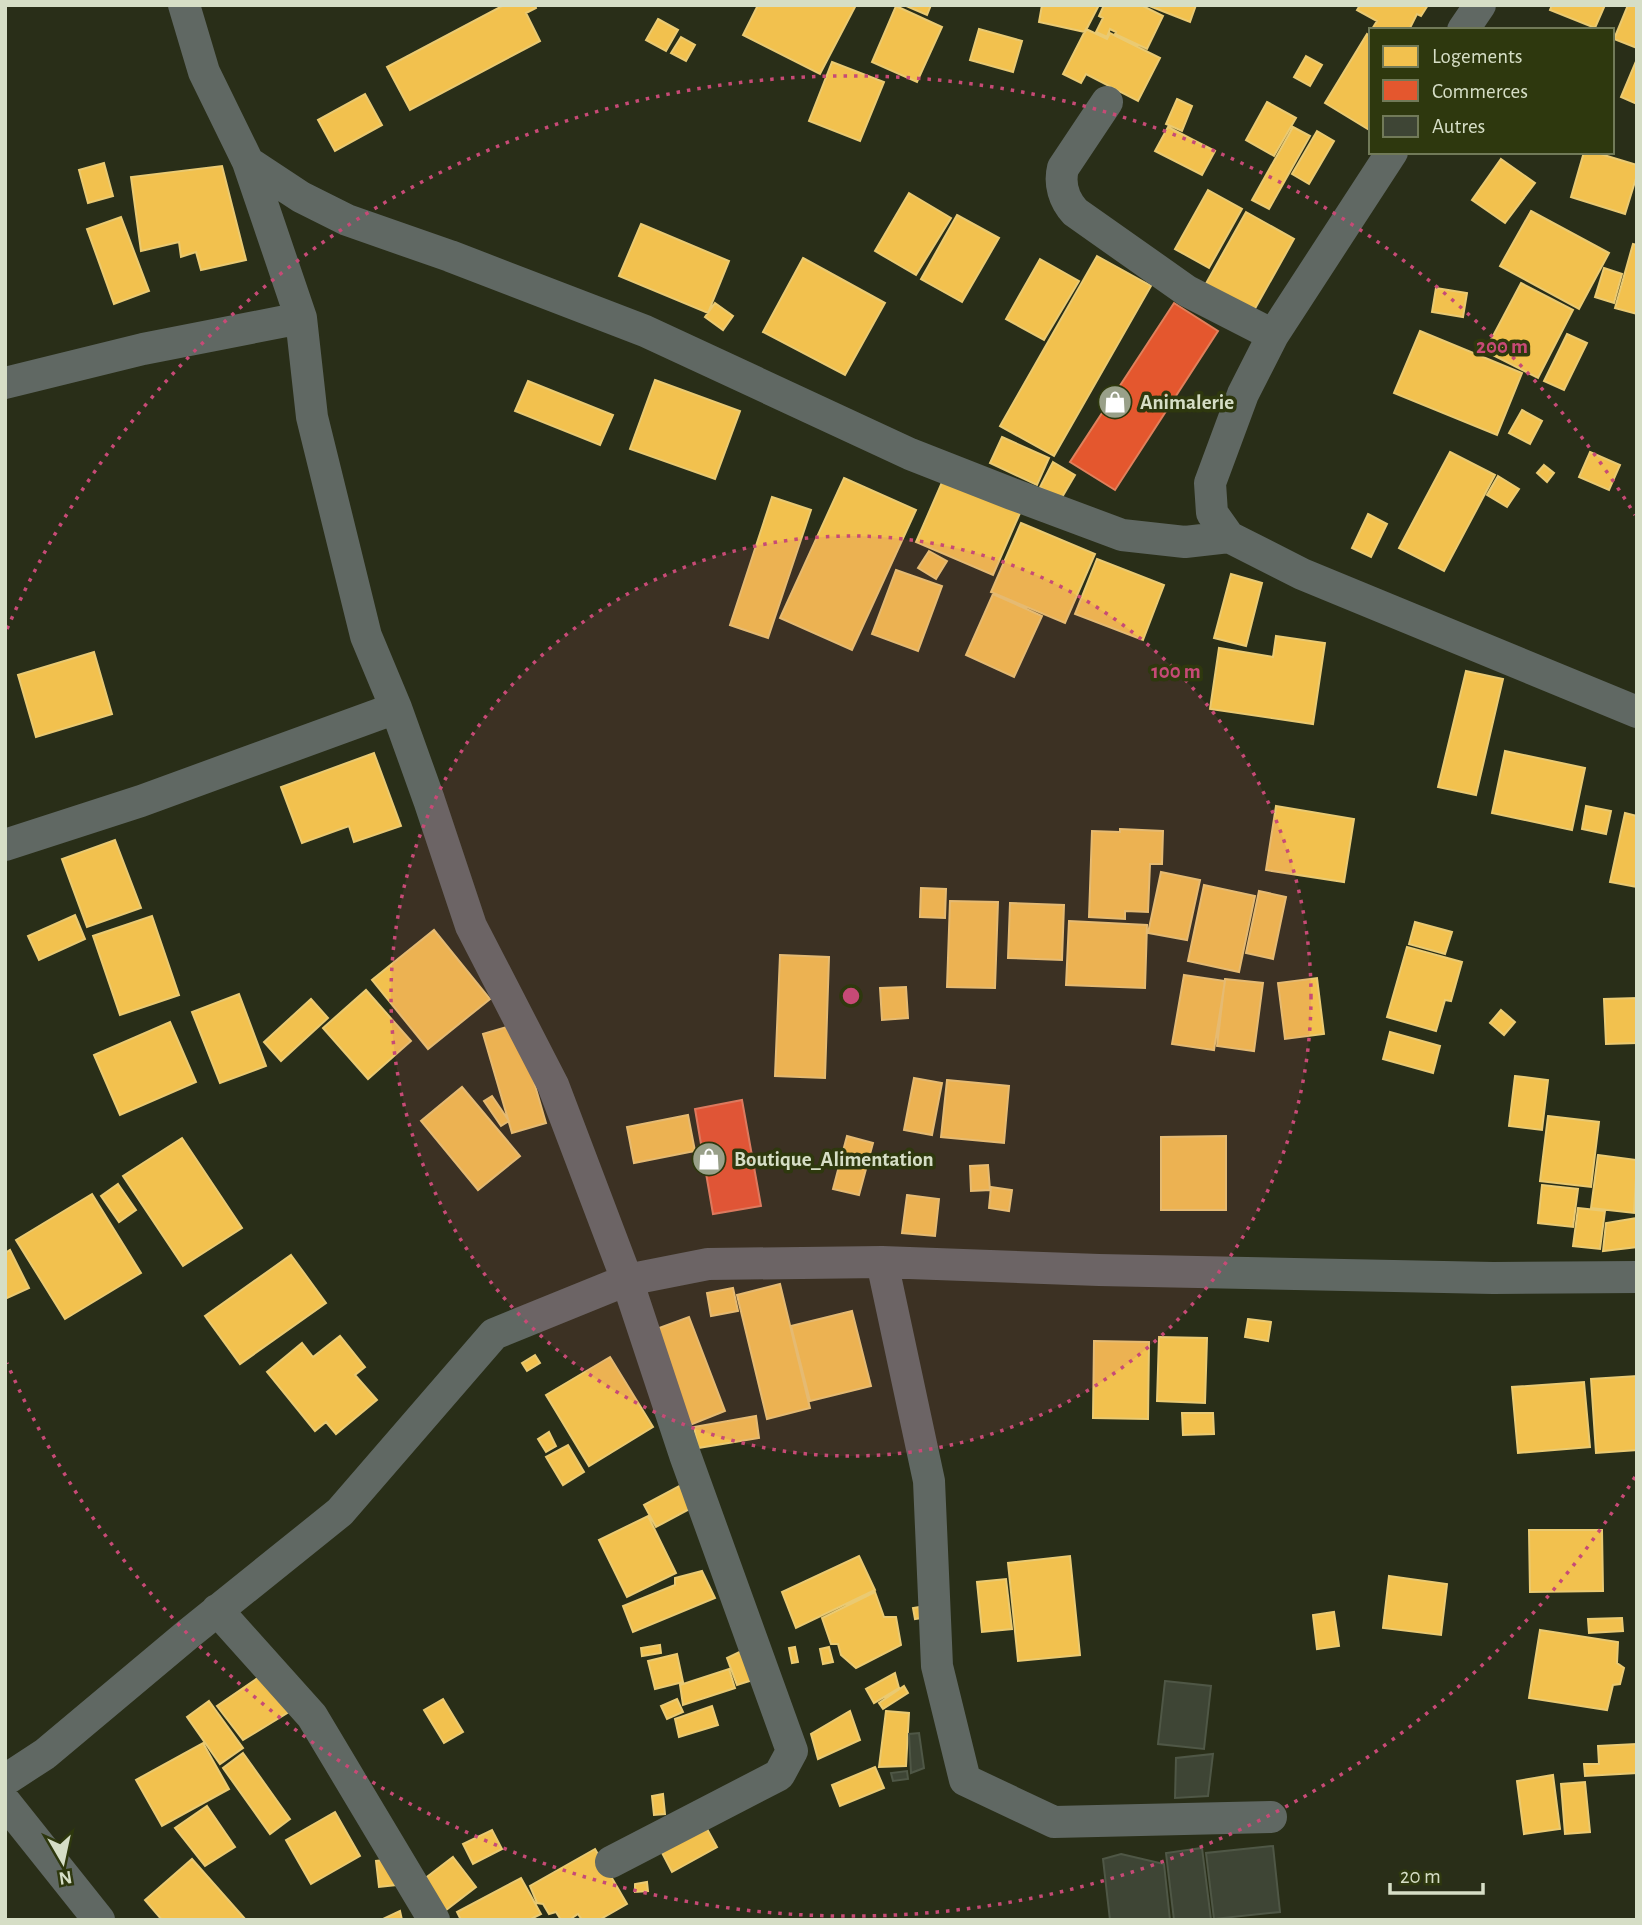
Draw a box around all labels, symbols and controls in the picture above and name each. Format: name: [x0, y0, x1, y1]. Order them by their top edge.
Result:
legend: [1369, 28, 1614, 154]
text: Logements: [1432, 46, 1522, 67]
text: Commerces: [1432, 81, 1528, 102]
text: Autres: [1432, 116, 1485, 137]
text: 200 m: [1476, 336, 1528, 357]
shop icon: Animalerie: [1096, 383, 1134, 421]
place label: Animalerie: [1140, 392, 1234, 413]
text: 100 m: [1151, 661, 1201, 682]
centre of rings: [839, 984, 863, 1008]
shop icon: Boutique_Alimentation: [690, 1140, 728, 1178]
place label: Boutique_Alimentation: [734, 1149, 934, 1170]
north arrow: [28, 1827, 98, 1897]
scale bar: [1390, 1852, 1483, 1896]
text: 20 m: [1400, 1866, 1441, 1887]
text: N: [57, 1867, 73, 1888]

